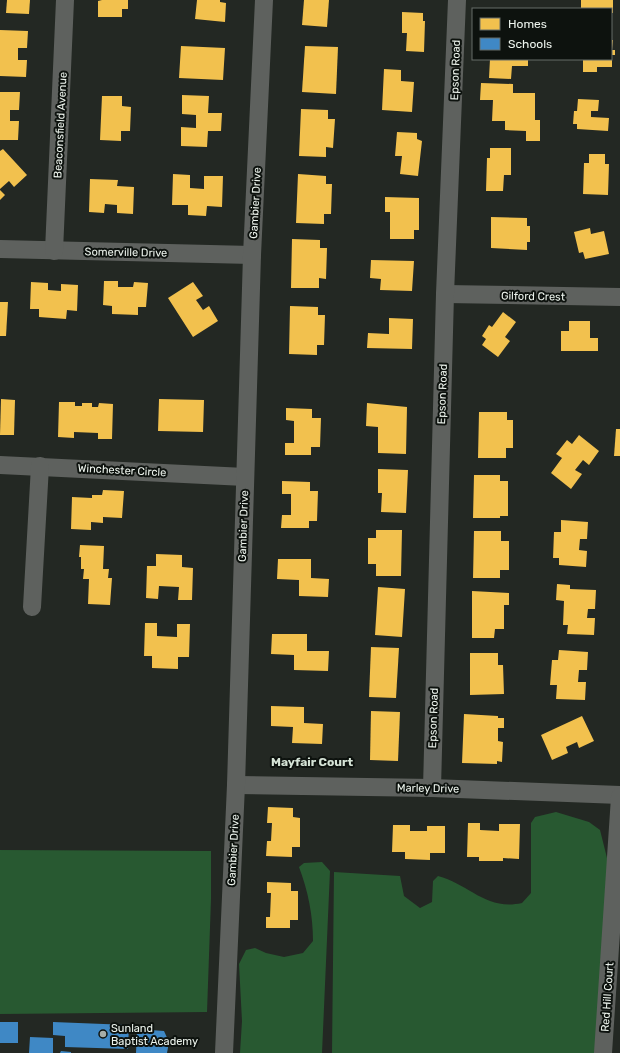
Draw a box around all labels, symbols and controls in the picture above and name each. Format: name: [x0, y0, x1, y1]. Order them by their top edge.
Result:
legend: [472, 8, 612, 60]
text: Homes: [508, 17, 547, 31]
text: Schools: [508, 37, 552, 51]
street label: Epson Road: [448, 40, 463, 101]
street label: Beaconsfield Avenue: [51, 71, 70, 179]
street label: Gambier Drive: [247, 167, 264, 239]
street label: Somerville Drive: [85, 245, 167, 260]
street label: Gilford Crest: [501, 289, 566, 304]
street label: Epson Road: [435, 364, 450, 425]
street label: Winchester Circle: [77, 462, 167, 479]
street label: Gambier Drive: [236, 490, 251, 562]
street label: Epson Road: [426, 688, 441, 749]
district label: Mayfair Court: [271, 755, 353, 769]
street label: Marley Drive: [397, 781, 459, 796]
street label: Gambier Drive: [225, 814, 242, 886]
street label: Red Hill Court: [599, 961, 616, 1032]
place label: Sunland Baptist Academy: [111, 1022, 198, 1048]
marker: Sunland Baptist Academy: [98, 1029, 108, 1039]

